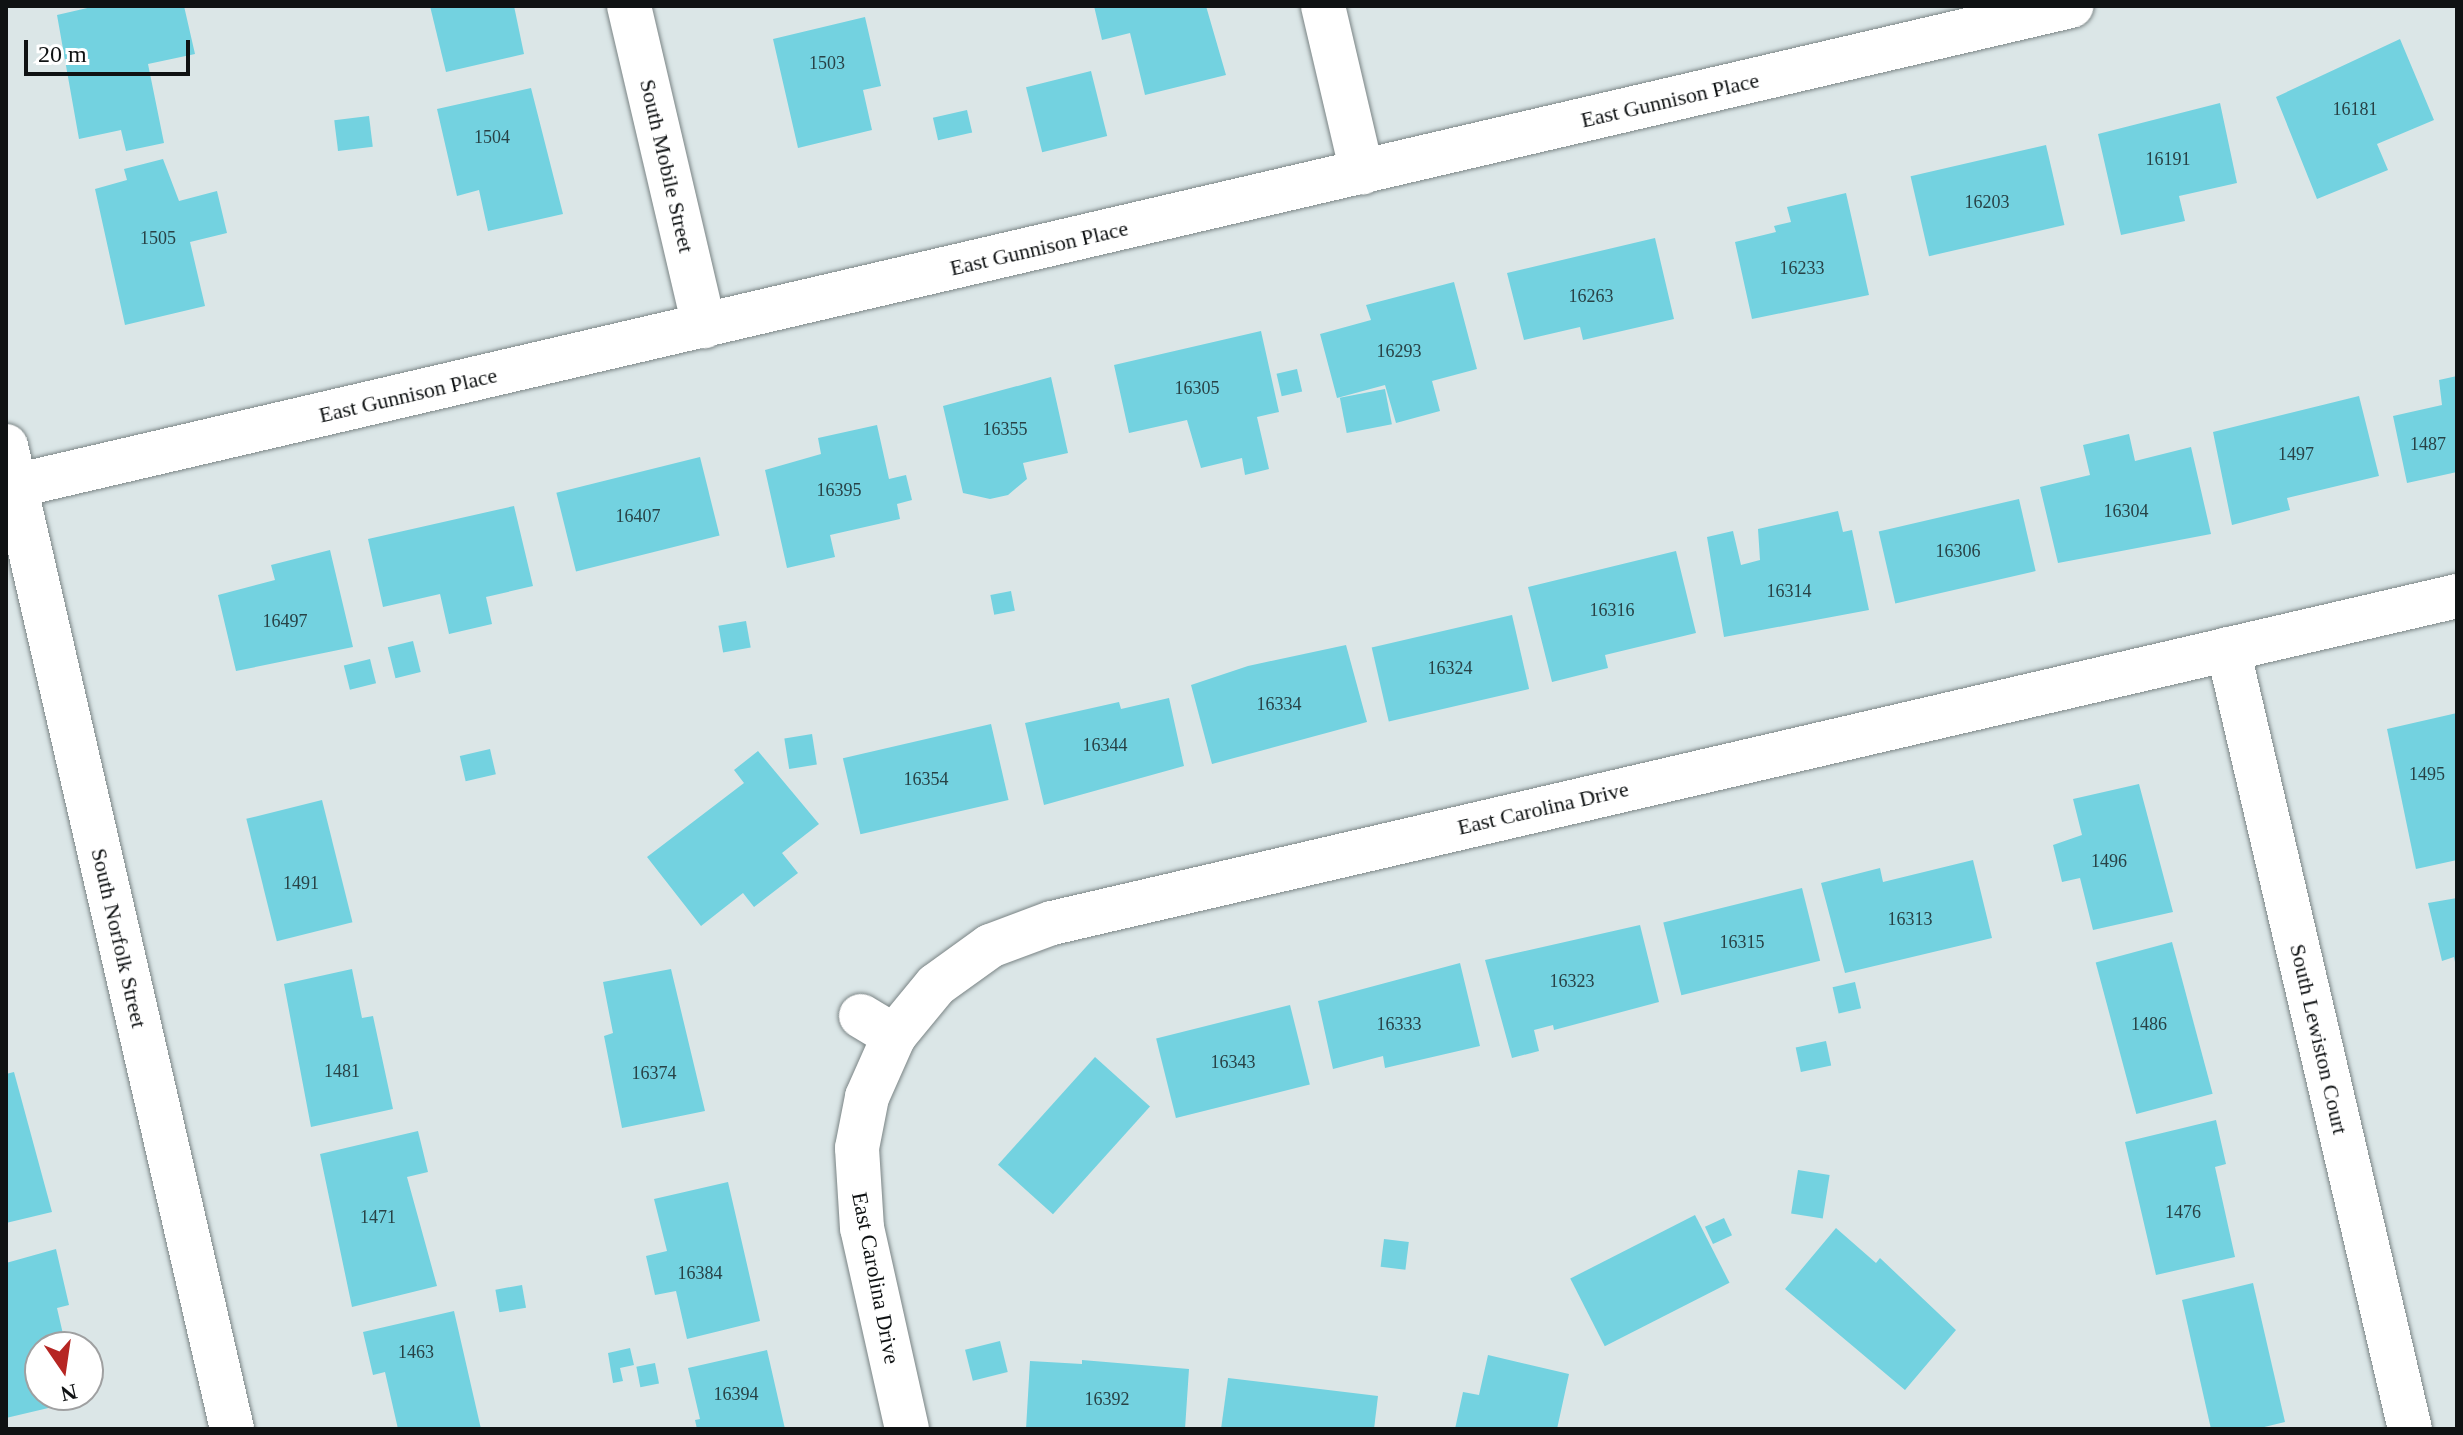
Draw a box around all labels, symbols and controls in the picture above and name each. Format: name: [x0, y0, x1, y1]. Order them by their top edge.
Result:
scale bar: [28, 24, 194, 74]
text: 20 m: [38, 41, 87, 67]
house number: 1503: [809, 52, 845, 74]
street label: East Gunnison Place: [1578, 67, 1762, 133]
street label: South Mobile Street: [634, 77, 700, 255]
house number: 16181: [2332, 98, 2378, 120]
house number: 1504: [474, 126, 510, 148]
house number: 16191: [2146, 148, 2190, 170]
house number: 16203: [1964, 191, 2010, 213]
street label: East Gunnison Place: [947, 215, 1131, 281]
house number: 1505: [140, 227, 176, 249]
house number: 16233: [1780, 257, 1824, 279]
house number: 16263: [1568, 285, 1614, 307]
house number: 16293: [1376, 340, 1422, 362]
street label: East Gunnison Place: [316, 362, 500, 428]
house number: 16305: [1174, 377, 1220, 399]
house number: 16355: [982, 418, 1028, 440]
house number: 1487: [2410, 433, 2446, 455]
house number: 1497: [2278, 443, 2314, 465]
house number: 16395: [816, 479, 862, 501]
house number: 16304: [2104, 500, 2148, 522]
house number: 16407: [616, 505, 660, 527]
house number: 16306: [1936, 540, 1980, 562]
house number: 16314: [1766, 580, 1812, 602]
house number: 16316: [1590, 599, 1634, 621]
house number: 16497: [262, 610, 308, 632]
house number: 16324: [1428, 657, 1472, 679]
house number: 16334: [1256, 693, 1302, 715]
house number: 16344: [1082, 734, 1128, 756]
house number: 1495: [2409, 763, 2445, 785]
house number: 16354: [904, 768, 948, 790]
street label: East Carolina Drive: [1455, 775, 1631, 841]
street label: South Norfolk Street: [86, 846, 152, 1030]
house number: 1496: [2091, 850, 2127, 872]
house number: 1491: [283, 872, 319, 894]
house number: 16313: [1888, 908, 1932, 930]
house number: 16315: [1720, 931, 1764, 953]
street label: South Lewiston Court: [2284, 941, 2354, 1137]
house number: 16323: [1550, 970, 1594, 992]
house number: 16333: [1376, 1013, 1422, 1035]
house number: 1486: [2131, 1013, 2167, 1035]
house number: 16343: [1210, 1051, 1256, 1073]
house number: 1481: [324, 1060, 360, 1082]
house number: 16374: [632, 1062, 676, 1084]
street label: East Carolina Drive: [846, 1190, 906, 1366]
house number: 1476: [2165, 1201, 2201, 1223]
house number: 1471: [360, 1206, 396, 1228]
house number: 16384: [678, 1262, 722, 1284]
north arrow: [24, 1331, 104, 1411]
house number: 1463: [398, 1341, 434, 1363]
text: N: [59, 1379, 80, 1407]
house number: 16394: [714, 1383, 758, 1405]
house number: 16392: [1084, 1388, 1130, 1410]

